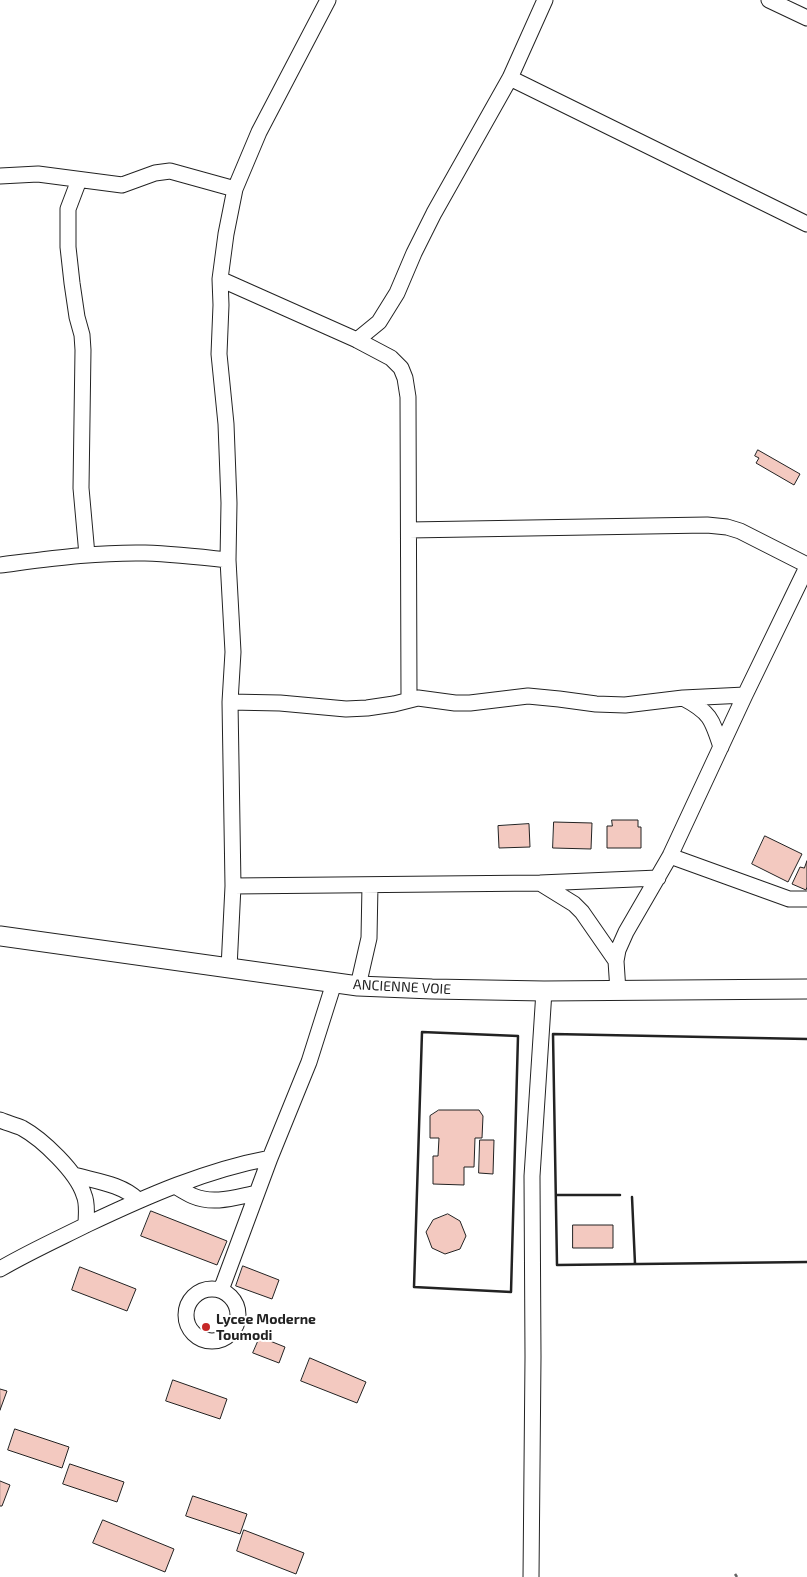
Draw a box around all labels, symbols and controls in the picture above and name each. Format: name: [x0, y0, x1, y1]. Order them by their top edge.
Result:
street label: ANCIENNE VOIE: [353, 976, 451, 998]
place label: Lycee Moderne Toumodi: [216, 1311, 316, 1344]
marker: Lycee Moderne Toumodi: [200, 1321, 212, 1333]

